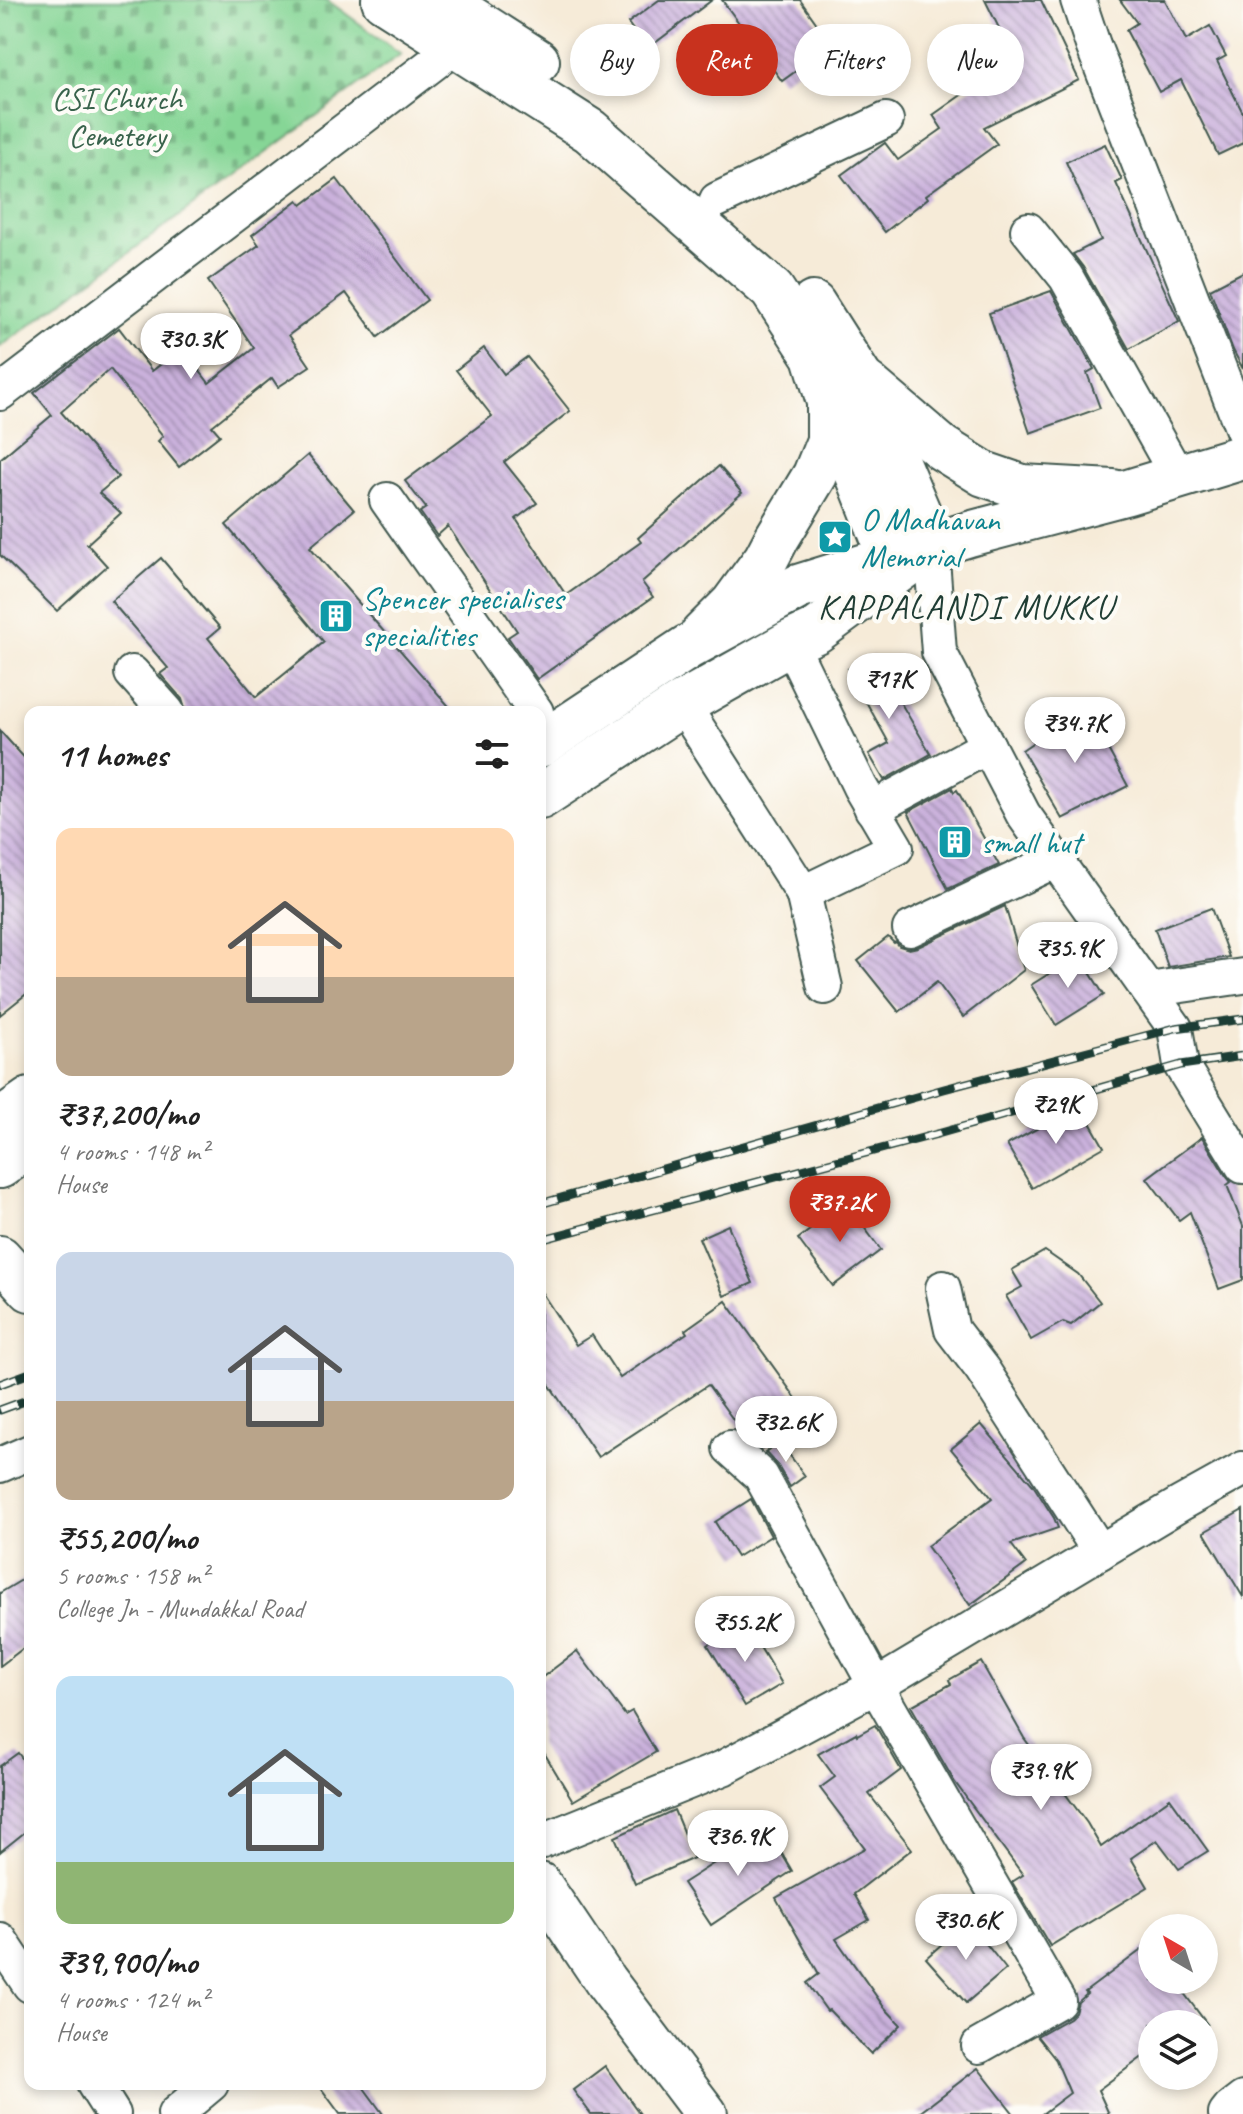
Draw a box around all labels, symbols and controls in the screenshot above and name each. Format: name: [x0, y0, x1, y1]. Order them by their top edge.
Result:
chip: Buy: [570, 24, 660, 96]
chip: Rent: [676, 24, 778, 96]
chip: Filters: [794, 24, 911, 96]
chip: New: [927, 24, 1024, 96]
park label: CSI Church Cemetery: [52, 78, 184, 156]
pin: ₹30.3K: [126, 313, 256, 381]
text: ₹30.3K: [158, 322, 224, 355]
place label: O Madhavan Memorial: [861, 499, 1001, 577]
place icon: O Madhavan Memorial: [816, 518, 854, 556]
place label: Spencer specialises specialities: [362, 578, 566, 656]
district label: KAPPALANDI MUKKU: [818, 585, 1119, 628]
building icon: Spencer specialises specialities: [317, 597, 355, 635]
pin: ₹17K: [842, 653, 936, 721]
text: ₹17K: [865, 662, 913, 695]
pin: ₹34.7K: [1010, 697, 1140, 765]
text: ₹34.7K: [1042, 706, 1108, 739]
icon: filters: [470, 732, 514, 776]
text: 11 homes: [56, 733, 167, 776]
place label: small hut: [981, 822, 1085, 863]
building icon: small hut: [936, 823, 974, 861]
icon: home: [213, 880, 357, 1024]
pin: ₹35.9K: [1003, 922, 1133, 990]
text: ₹35.9K: [1036, 931, 1100, 964]
pin: ₹29K: [1009, 1078, 1103, 1146]
text: ₹29K: [1032, 1087, 1080, 1120]
text: ₹37,200/mo: [56, 1092, 198, 1135]
text: 4 rooms · 148 m²: [56, 1135, 208, 1168]
text: House: [56, 1168, 107, 1201]
pin: ₹37.2K: [775, 1176, 905, 1244]
text: ₹37.2K: [807, 1185, 873, 1218]
icon: home: [213, 1304, 357, 1448]
pin: ₹32.6K: [721, 1396, 851, 1464]
text: ₹32.6K: [753, 1405, 819, 1438]
text: ₹55,200/mo: [56, 1516, 197, 1559]
text: 5 rooms · 158 m²: [56, 1559, 208, 1592]
text: College Jn - Mundakkal Road: [56, 1592, 303, 1625]
pin: ₹55.2K: [680, 1596, 810, 1664]
text: ₹55.2K: [713, 1605, 777, 1638]
icon: home: [213, 1728, 357, 1872]
pin: ₹39.9K: [976, 1744, 1106, 1812]
text: ₹39.9K: [1009, 1753, 1073, 1786]
pin: ₹36.9K: [673, 1810, 803, 1878]
text: ₹36.9K: [705, 1819, 771, 1852]
pin: ₹30.6K: [901, 1894, 1031, 1962]
text: ₹30.6K: [933, 1903, 999, 1936]
north arrow: [1138, 1914, 1218, 1994]
map controls: [1138, 1914, 1218, 2090]
text: ₹39,900/mo: [56, 1940, 197, 1983]
text: 4 rooms · 124 m²: [56, 1983, 208, 2016]
button: layers: [1138, 2010, 1218, 2090]
text: House: [56, 2016, 107, 2049]

